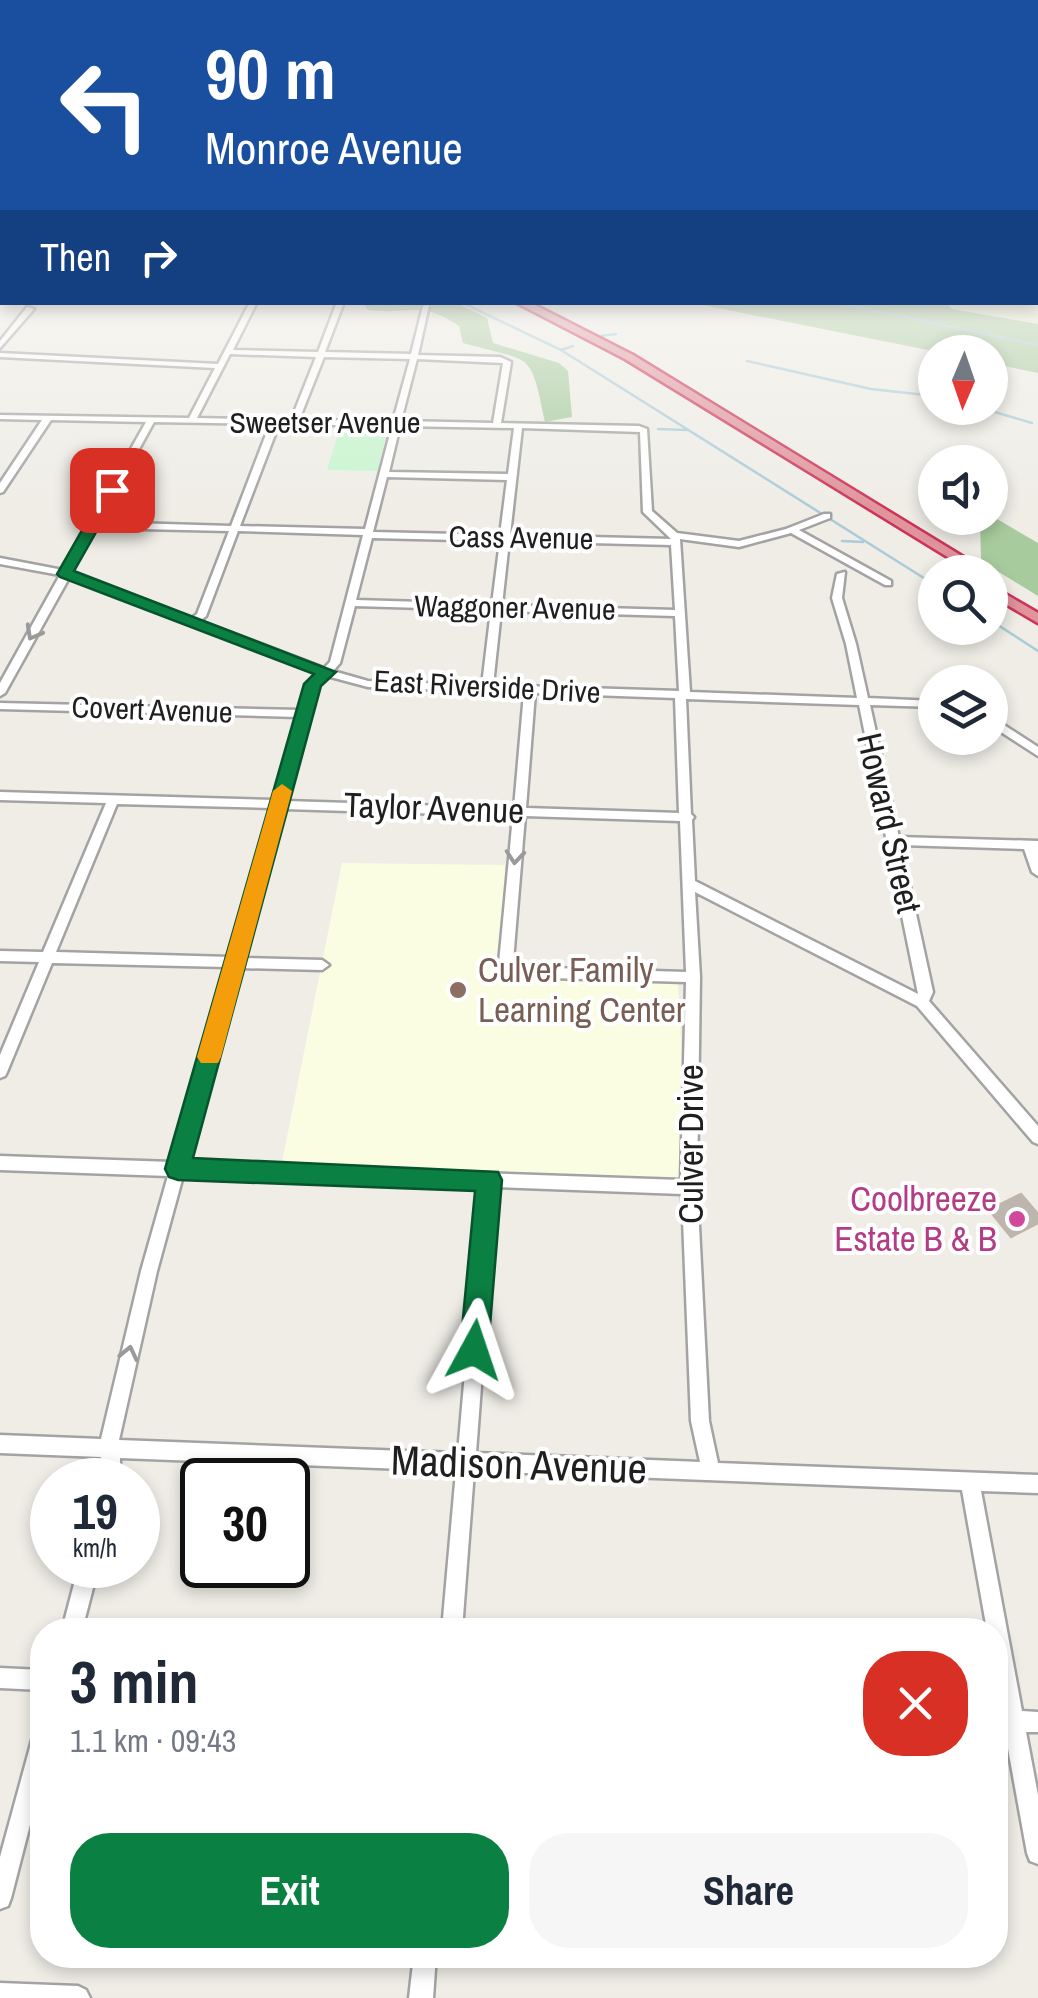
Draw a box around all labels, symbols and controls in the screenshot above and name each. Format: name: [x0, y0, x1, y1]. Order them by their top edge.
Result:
text: 90 m: [205, 27, 336, 121]
icon: left: [40, 40, 170, 170]
text: Monroe Avenue: [205, 117, 463, 178]
icon: right: [131, 230, 186, 285]
text: Then: [40, 232, 111, 283]
north arrow: [918, 335, 1008, 425]
map controls: [918, 335, 1008, 755]
street label: Sweetser Avenue: [229, 402, 421, 442]
button: sound: [918, 445, 1008, 535]
pin: [70, 448, 155, 533]
icon: arrive: [85, 463, 140, 518]
street label: Cass Avenue: [448, 516, 594, 558]
button: search: [918, 555, 1008, 645]
street label: Waggoner Avenue: [414, 585, 616, 629]
one-way arrow: [26, 623, 45, 641]
street label: East Riverside Drive: [373, 660, 601, 712]
button: layers: [918, 665, 1008, 755]
street label: Covert Avenue: [71, 686, 233, 732]
street label: Howard Street: [846, 728, 933, 918]
street label: Taylor Avenue: [343, 781, 525, 834]
one-way arrow: [504, 849, 526, 865]
place label: Culver Family Learning Center: [478, 946, 686, 1033]
marker: Culver Family Learning Center: [447, 979, 469, 1001]
street label: Culver Drive: [667, 1064, 714, 1224]
place label: Coolbreeze Estate B & B: [834, 1175, 997, 1262]
marker: Coolbreeze Estate B & B: [1006, 1208, 1028, 1230]
position arrow: [422, 1298, 526, 1402]
one-way arrow: [117, 1345, 138, 1362]
street label: Madison Avenue: [390, 1432, 648, 1496]
speed limit sign: 30: [180, 1458, 310, 1588]
text: 19: [72, 1477, 118, 1545]
text: km/h: [73, 1531, 117, 1565]
text: 3 min: [70, 1641, 199, 1722]
button: close: [863, 1651, 968, 1756]
text: 1.1 km · 09:43: [70, 1719, 236, 1762]
button: Exit: [70, 1833, 509, 1948]
button: Share: [529, 1833, 968, 1948]

